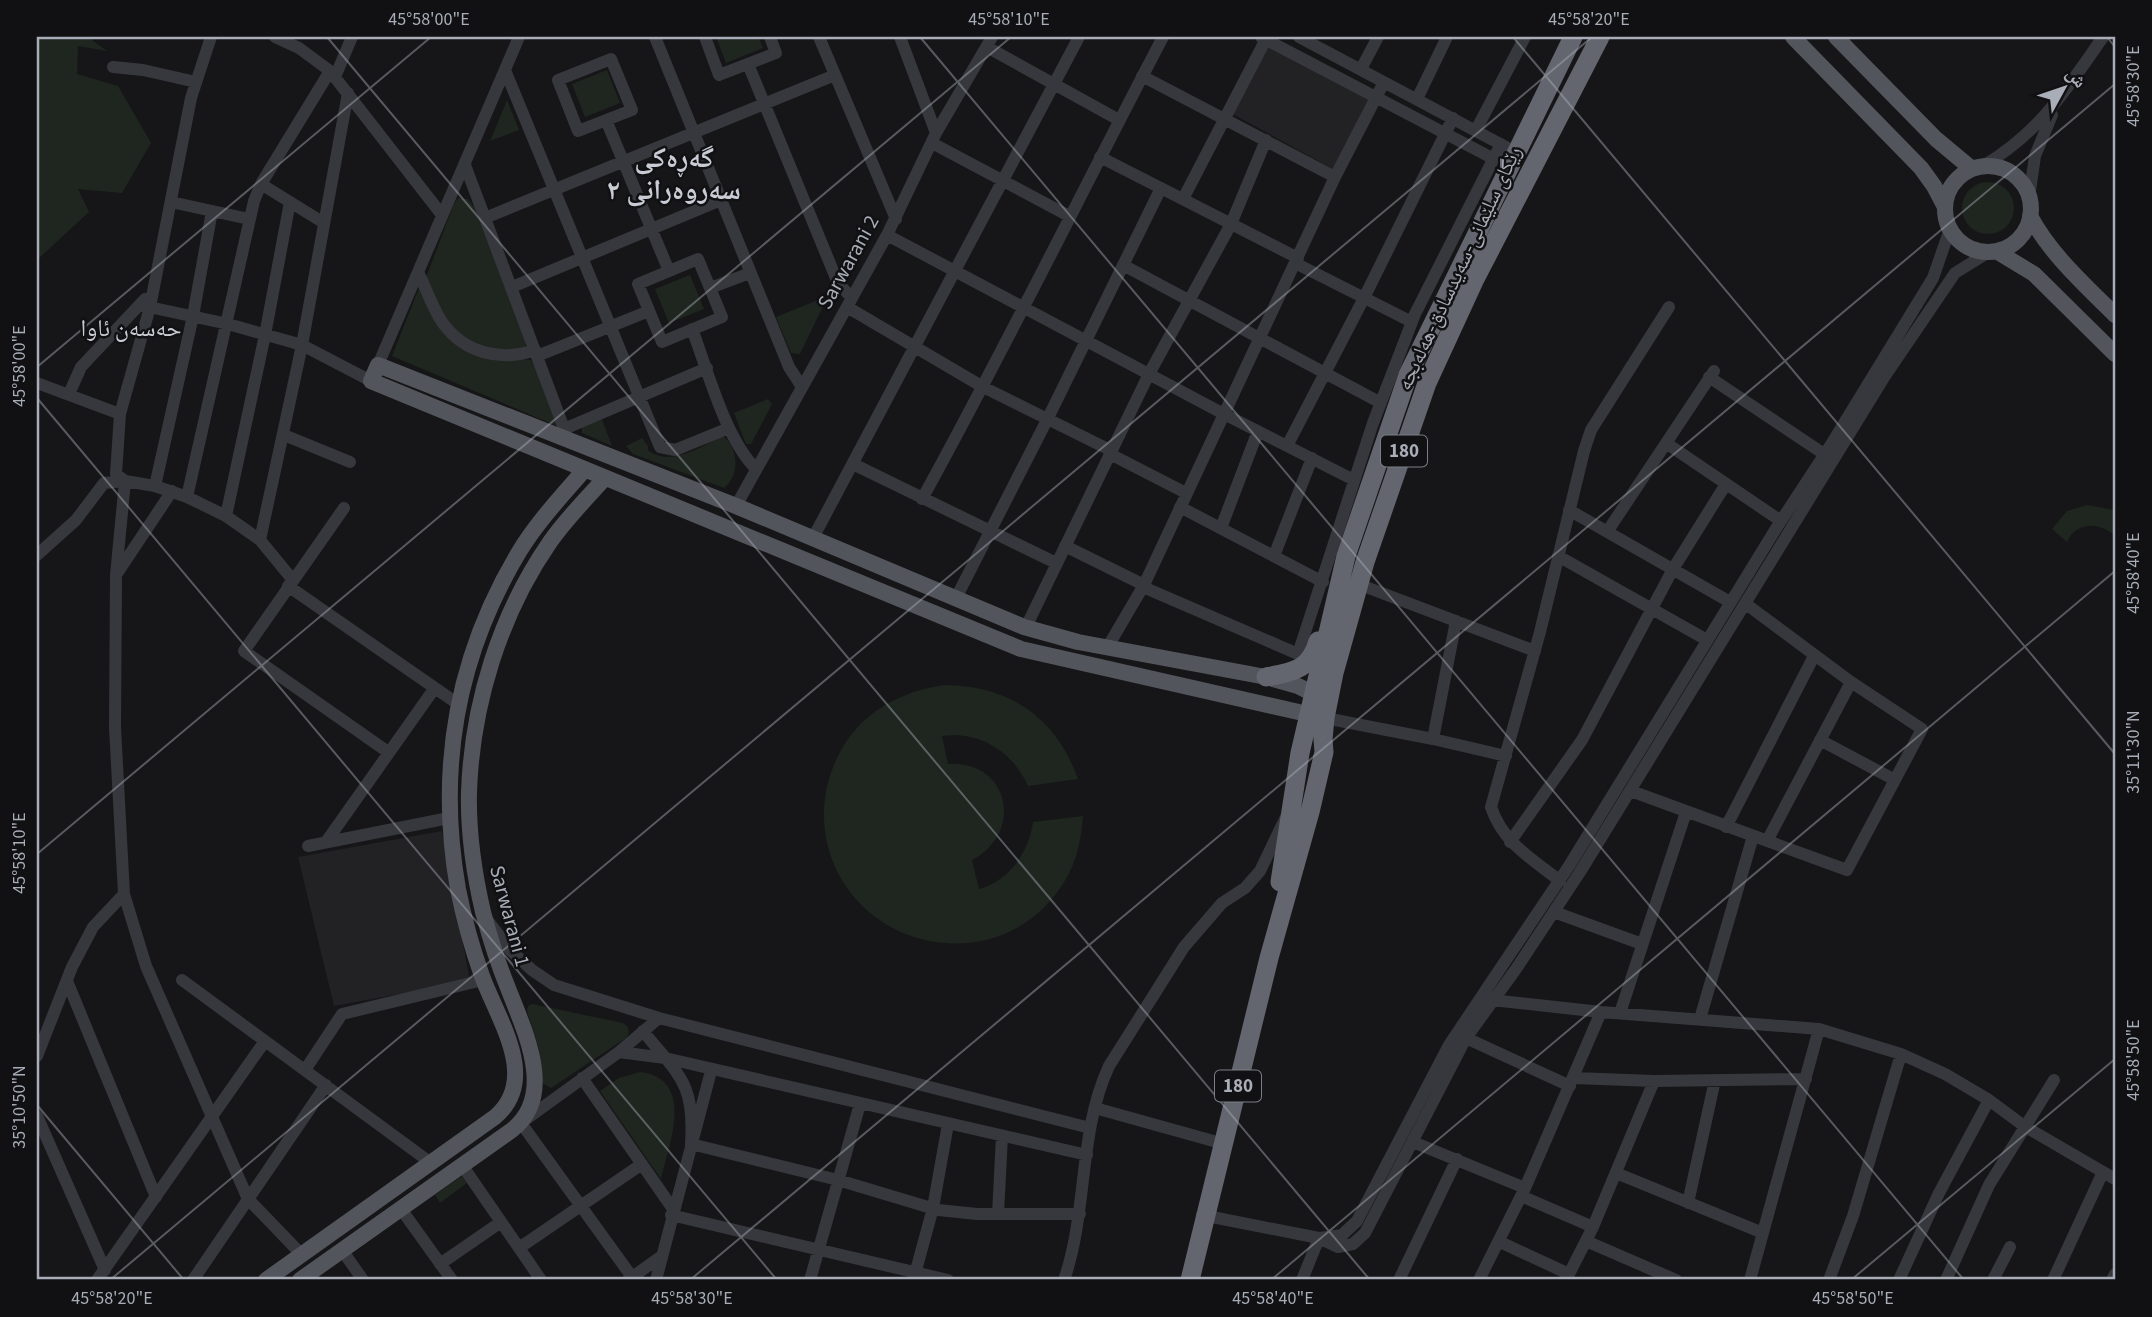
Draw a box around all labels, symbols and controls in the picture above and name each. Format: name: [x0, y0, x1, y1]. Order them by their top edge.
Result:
text: 45°58'00"E: [388, 7, 470, 32]
text: 45°58'10"E: [968, 7, 1050, 32]
text: 45°58'20"E: [1548, 7, 1630, 32]
text: 45°58'30"E: [2121, 45, 2146, 127]
north arrow: [2030, 52, 2100, 122]
text: ش: [2059, 62, 2093, 94]
district label: گەڕەکی سەروەرانی ٢: [607, 138, 741, 210]
street label: رێگای سلێمانی-سەیدسادق-هەلەبجە: [1389, 141, 1529, 395]
street label: Sarwarani 2: [810, 209, 886, 315]
district label: حەسەن ئاوا: [80, 311, 182, 346]
text: 45°58'00"E: [7, 325, 32, 407]
road number: 180: [1381, 436, 1427, 466]
text: 45°58'40"E: [2121, 532, 2146, 614]
text: 35°11'30"N: [2121, 710, 2146, 794]
text: 45°58'10"E: [7, 812, 32, 894]
street label: Sarwarani 1: [482, 862, 538, 970]
text: 45°58'50"E: [2121, 1019, 2146, 1101]
text: 35°10'50"N: [7, 1065, 32, 1149]
road number: 180: [1215, 1070, 1261, 1102]
text: 45°58'20"E: [71, 1286, 153, 1311]
text: 45°58'30"E: [651, 1286, 733, 1311]
text: 45°58'40"E: [1232, 1286, 1314, 1311]
text: 45°58'50"E: [1812, 1286, 1894, 1311]

